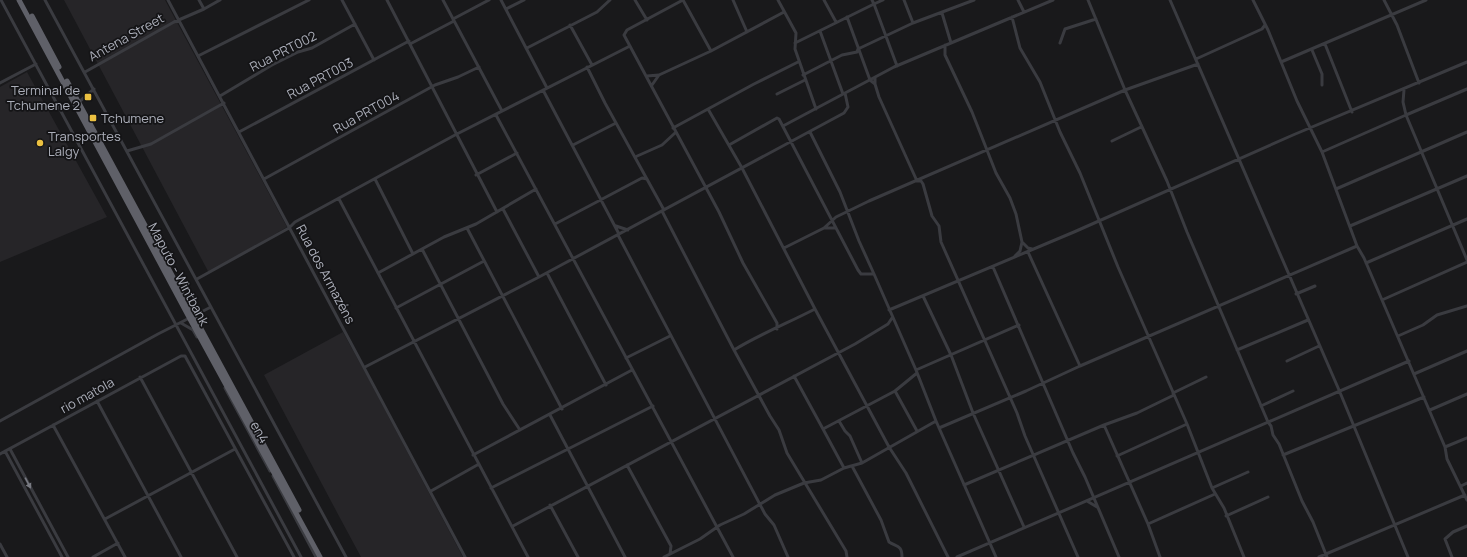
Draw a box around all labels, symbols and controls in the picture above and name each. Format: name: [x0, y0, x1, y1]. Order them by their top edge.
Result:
street label: Antena Street: [85, 9, 167, 65]
street label: Rua PRT002: [246, 26, 320, 76]
street label: Rua PRT003: [284, 53, 356, 103]
place label: Terminal de Tchumene 2: [7, 81, 80, 114]
street label: Rua PRT004: [330, 86, 403, 138]
marker: Terminal de Tchumene 2: [83, 92, 93, 102]
place label: Tchumene: [101, 109, 164, 127]
marker: Tchumene: [88, 113, 98, 123]
place label: Transportes Lalgy: [48, 127, 121, 160]
marker: Transportes Lalgy: [35, 138, 45, 148]
street label: Maputo - Wintbank: [144, 220, 214, 329]
street label: Rua dos Armazéns: [292, 221, 360, 327]
street label: rio matola: [57, 373, 117, 417]
street label: en4: [247, 418, 274, 447]
one-way arrow: [25, 477, 31, 489]

